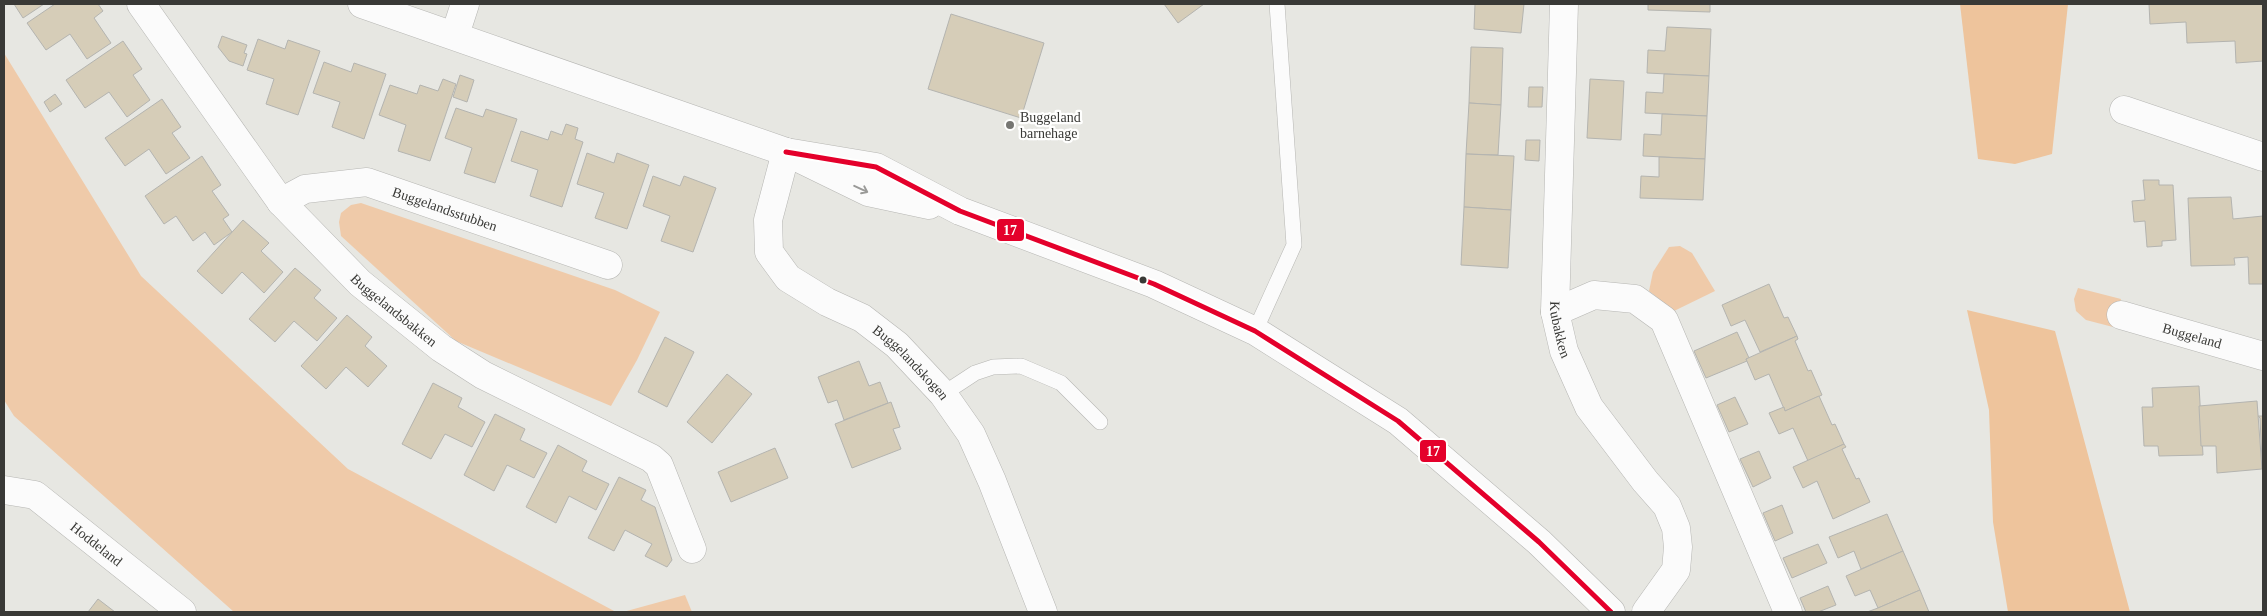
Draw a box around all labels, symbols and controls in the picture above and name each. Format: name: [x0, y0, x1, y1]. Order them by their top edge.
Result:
place label: Buggeland barnehage: [1020, 110, 1081, 141]
marker: Buggeland barnehage: [1004, 119, 1016, 131]
street label: Buggelandsstubben: [391, 184, 499, 234]
one-way arrow: [853, 185, 868, 194]
line badge: 17: [996, 218, 1025, 242]
text: 17: [1003, 223, 1017, 238]
street label: Buggelandsbakken: [348, 271, 440, 349]
unlabelled marker: [1138, 275, 1148, 285]
street label: Kubakken: [1548, 301, 1574, 360]
street label: Buggeland: [2161, 320, 2223, 351]
street label: Buggelandskogen: [870, 322, 952, 402]
line badge: 17: [1419, 439, 1447, 463]
text: 17: [1426, 444, 1440, 459]
street label: Hoddeland: [68, 519, 125, 569]

